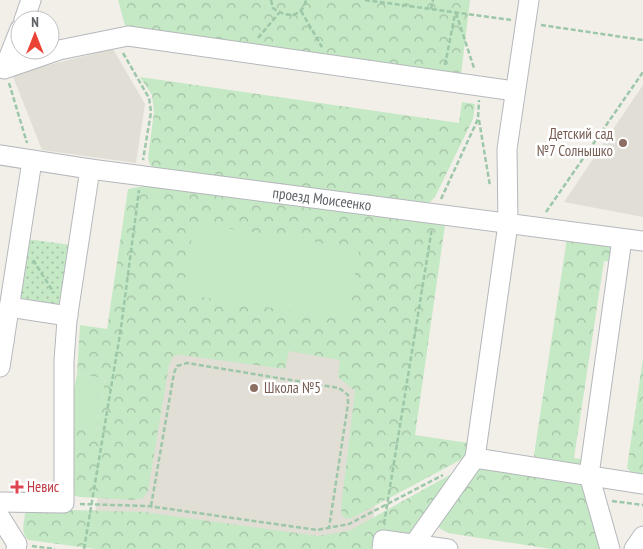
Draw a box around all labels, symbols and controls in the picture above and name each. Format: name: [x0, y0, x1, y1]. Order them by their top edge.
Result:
north arrow: [10, 10, 60, 60]
text: N: [31, 13, 39, 31]
place label: Детский сад №7 Солнышко: [537, 124, 613, 160]
marker: Детский сад №7 Солнышко: [617, 137, 629, 149]
street label: проезд Моисеенко: [272, 183, 373, 215]
place label: Школа №5: [264, 378, 321, 397]
marker: Школа №5: [248, 382, 260, 394]
place label: Невис: [27, 477, 60, 496]
marker: Невис: [11, 481, 23, 493]

